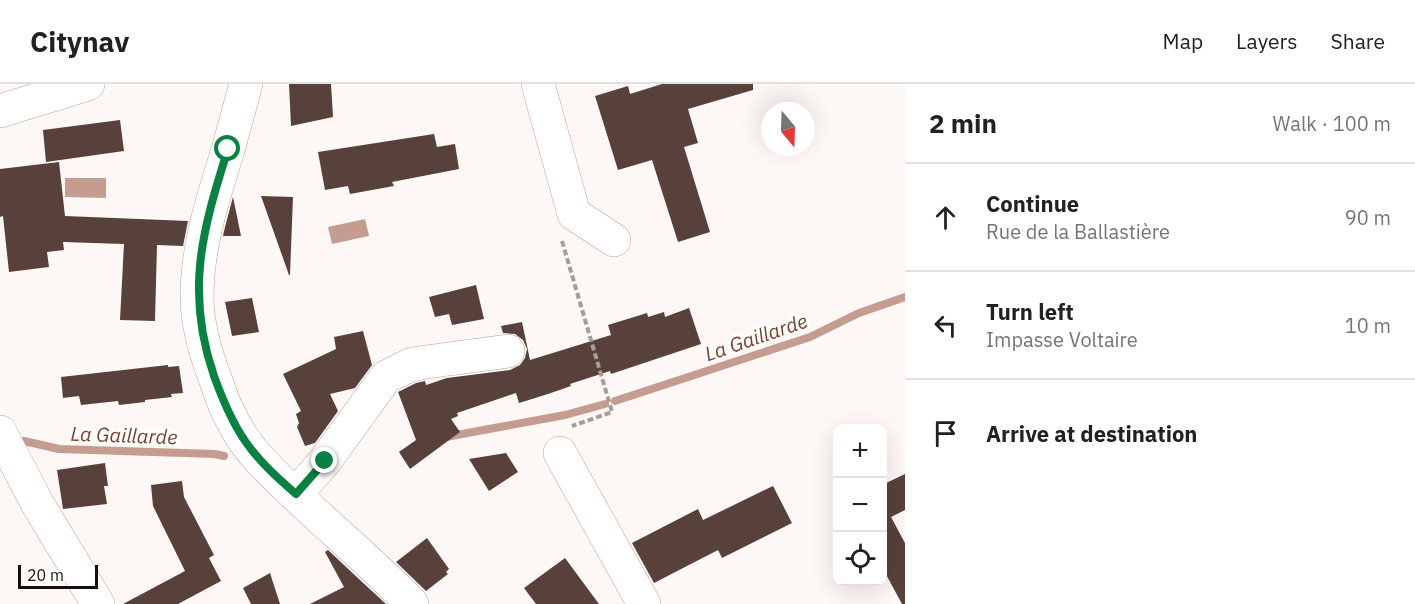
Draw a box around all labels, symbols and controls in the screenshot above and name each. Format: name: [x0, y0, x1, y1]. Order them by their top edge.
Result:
text: Citynav: [30, 23, 129, 60]
text: Map: [1163, 27, 1203, 55]
text: Layers: [1236, 27, 1298, 55]
text: Share: [1331, 27, 1385, 55]
north arrow: [761, 102, 815, 156]
text: 2 min: [929, 106, 997, 140]
text: Walk · 100 m: [1273, 110, 1391, 137]
route start: [214, 135, 240, 161]
text: Continue: [986, 189, 1079, 218]
icon: ahead: [929, 201, 962, 234]
text: 90 m: [1345, 204, 1391, 231]
text: Rue de la Ballastière: [986, 218, 1170, 245]
text: Turn left: [986, 297, 1074, 326]
water label: La Gaillarde: [701, 307, 811, 367]
icon: left: [929, 309, 962, 342]
text: 10 m: [1345, 312, 1391, 339]
text: Impasse Voltaire: [986, 326, 1138, 353]
icon: arrive: [929, 417, 962, 450]
text: Arrive at destination: [986, 419, 1197, 448]
water label: La Gaillarde: [70, 420, 178, 450]
map controls: [833, 424, 887, 586]
button: +: [833, 424, 887, 478]
route end: [311, 447, 337, 473]
button: −: [833, 478, 887, 532]
button: locate: [833, 532, 887, 586]
scale bar: [18, 562, 98, 590]
text: 20 m: [27, 565, 64, 585]

